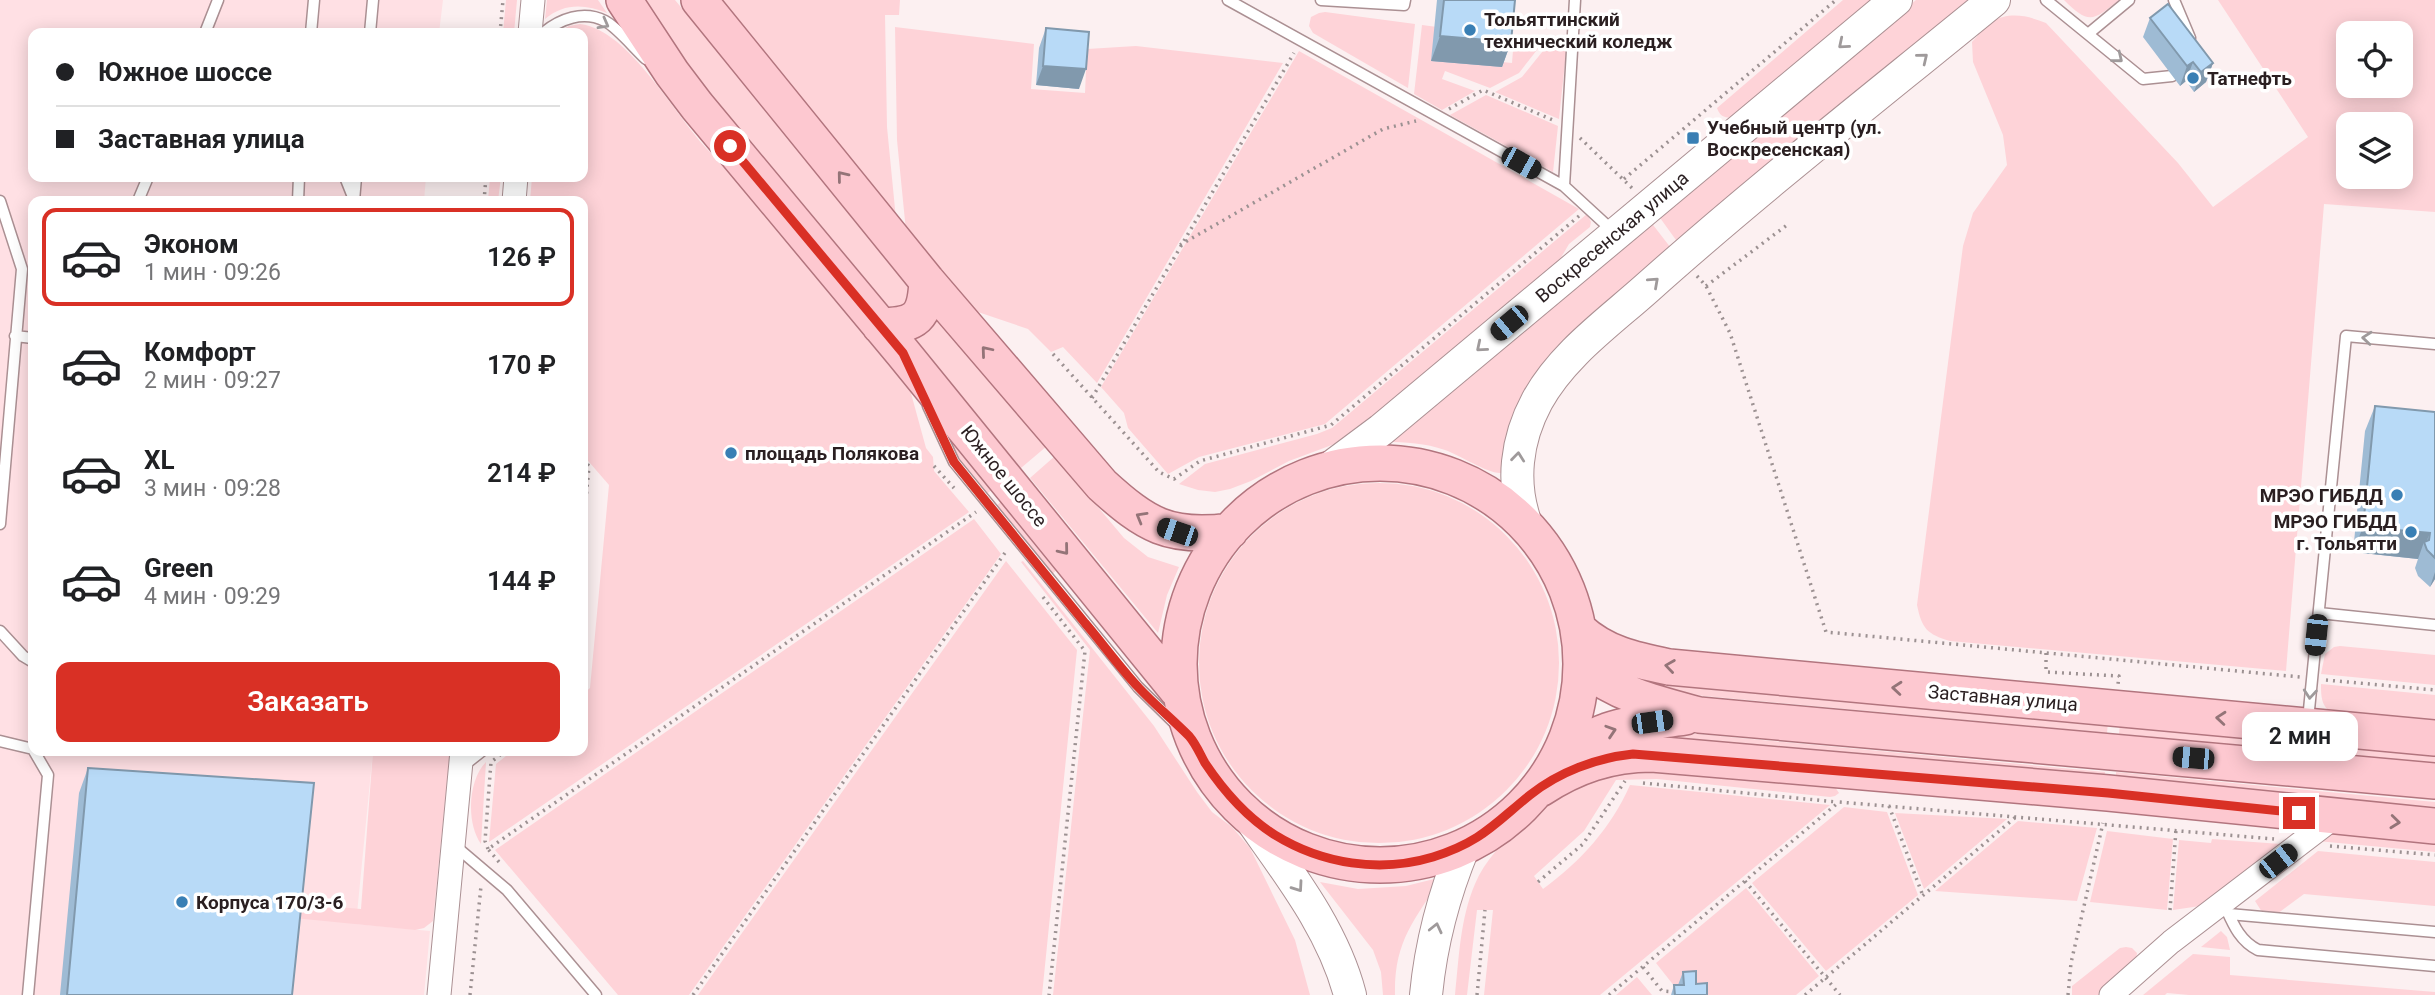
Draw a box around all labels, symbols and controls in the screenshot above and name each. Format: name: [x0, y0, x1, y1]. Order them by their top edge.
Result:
place label: Тольяттинский технический коледж: [1484, 8, 1673, 53]
one-way arrow: [596, 16, 609, 29]
map controls: [2336, 21, 2413, 189]
button: locate: [2336, 21, 2413, 98]
marker: Тольяттинский технический коледж: [1462, 22, 1478, 38]
one-way arrow: [1839, 36, 1852, 48]
one-way arrow: [2110, 50, 2123, 63]
one-way arrow: [1916, 54, 1928, 67]
text: Южное шоссе: [98, 57, 272, 87]
place label: Татнефть: [2207, 67, 2292, 90]
marker: Татнефть: [2185, 70, 2201, 86]
button: layers: [2336, 112, 2413, 189]
place label: Учебный центр (ул. Воскресенская): [1707, 116, 1882, 161]
text: Заставная улица: [98, 124, 305, 154]
route start: [714, 130, 746, 162]
marker: Учебный центр (ул. Воскресенская): [1685, 130, 1701, 146]
car: [1498, 144, 1545, 182]
street label: Воскресенская улица: [1531, 166, 1693, 308]
one-way arrow: [837, 171, 850, 183]
icon: car: [60, 226, 123, 289]
text: Эконом: [144, 229, 239, 259]
text: 126 ₽: [487, 242, 556, 272]
text: 1 мин · 09:26: [144, 259, 281, 286]
one-way arrow: [1646, 278, 1659, 290]
car: [1487, 301, 1532, 345]
one-way arrow: [2361, 331, 2372, 346]
icon: car: [60, 334, 123, 397]
text: Комфорт: [144, 337, 256, 367]
one-way arrow: [1476, 338, 1488, 351]
one-way arrow: [982, 347, 995, 359]
text: 170 ₽: [487, 350, 556, 380]
text: 2 мин · 09:27: [144, 367, 281, 394]
street label: Южное шоссе: [956, 420, 1052, 532]
icon: car: [60, 442, 123, 505]
place label: площадь Полякова: [745, 442, 919, 465]
text: XL: [144, 445, 175, 475]
marker: площадь Полякова: [723, 445, 739, 461]
one-way arrow: [1510, 451, 1525, 462]
text: 214 ₽: [487, 458, 556, 488]
text: 3 мин · 09:28: [144, 475, 281, 502]
place label: МРЭО ГИБДД: [2260, 484, 2383, 507]
marker: МРЭО ГИБДД: [2389, 487, 2405, 503]
place label: МРЭО ГИБДД г. Тольятти: [2274, 510, 2397, 555]
one-way arrow: [1135, 512, 1148, 525]
car: [1154, 515, 1201, 549]
marker: МРЭО ГИБДД г. Тольятти: [2403, 524, 2419, 540]
one-way arrow: [1056, 542, 1069, 554]
icon: car: [60, 550, 123, 613]
text: Green: [144, 553, 214, 583]
text: 144 ₽: [487, 566, 556, 596]
text: 4 мин · 09:29: [144, 583, 281, 610]
car: [2304, 613, 2329, 657]
one-way arrow: [1664, 659, 1676, 674]
button: Заказать: [56, 662, 560, 742]
street label: Заставная улица: [1927, 680, 2079, 716]
one-way arrow: [1891, 681, 1902, 696]
one-way arrow: [2303, 689, 2318, 700]
car: [1630, 709, 1675, 735]
one-way arrow: [2215, 711, 2226, 726]
callout: 2 мин: [2241, 712, 2357, 760]
text: 2 мин: [2269, 723, 2331, 750]
one-way arrow: [1605, 724, 1617, 739]
car: [2172, 746, 2215, 770]
route end: [2283, 797, 2315, 829]
one-way arrow: [2390, 814, 2401, 829]
car: [2255, 840, 2302, 882]
one-way arrow: [1290, 879, 1302, 892]
place label: Корпуса 170/3-6: [196, 891, 344, 914]
marker: Корпуса 170/3-6: [174, 894, 190, 910]
one-way arrow: [1428, 922, 1443, 934]

